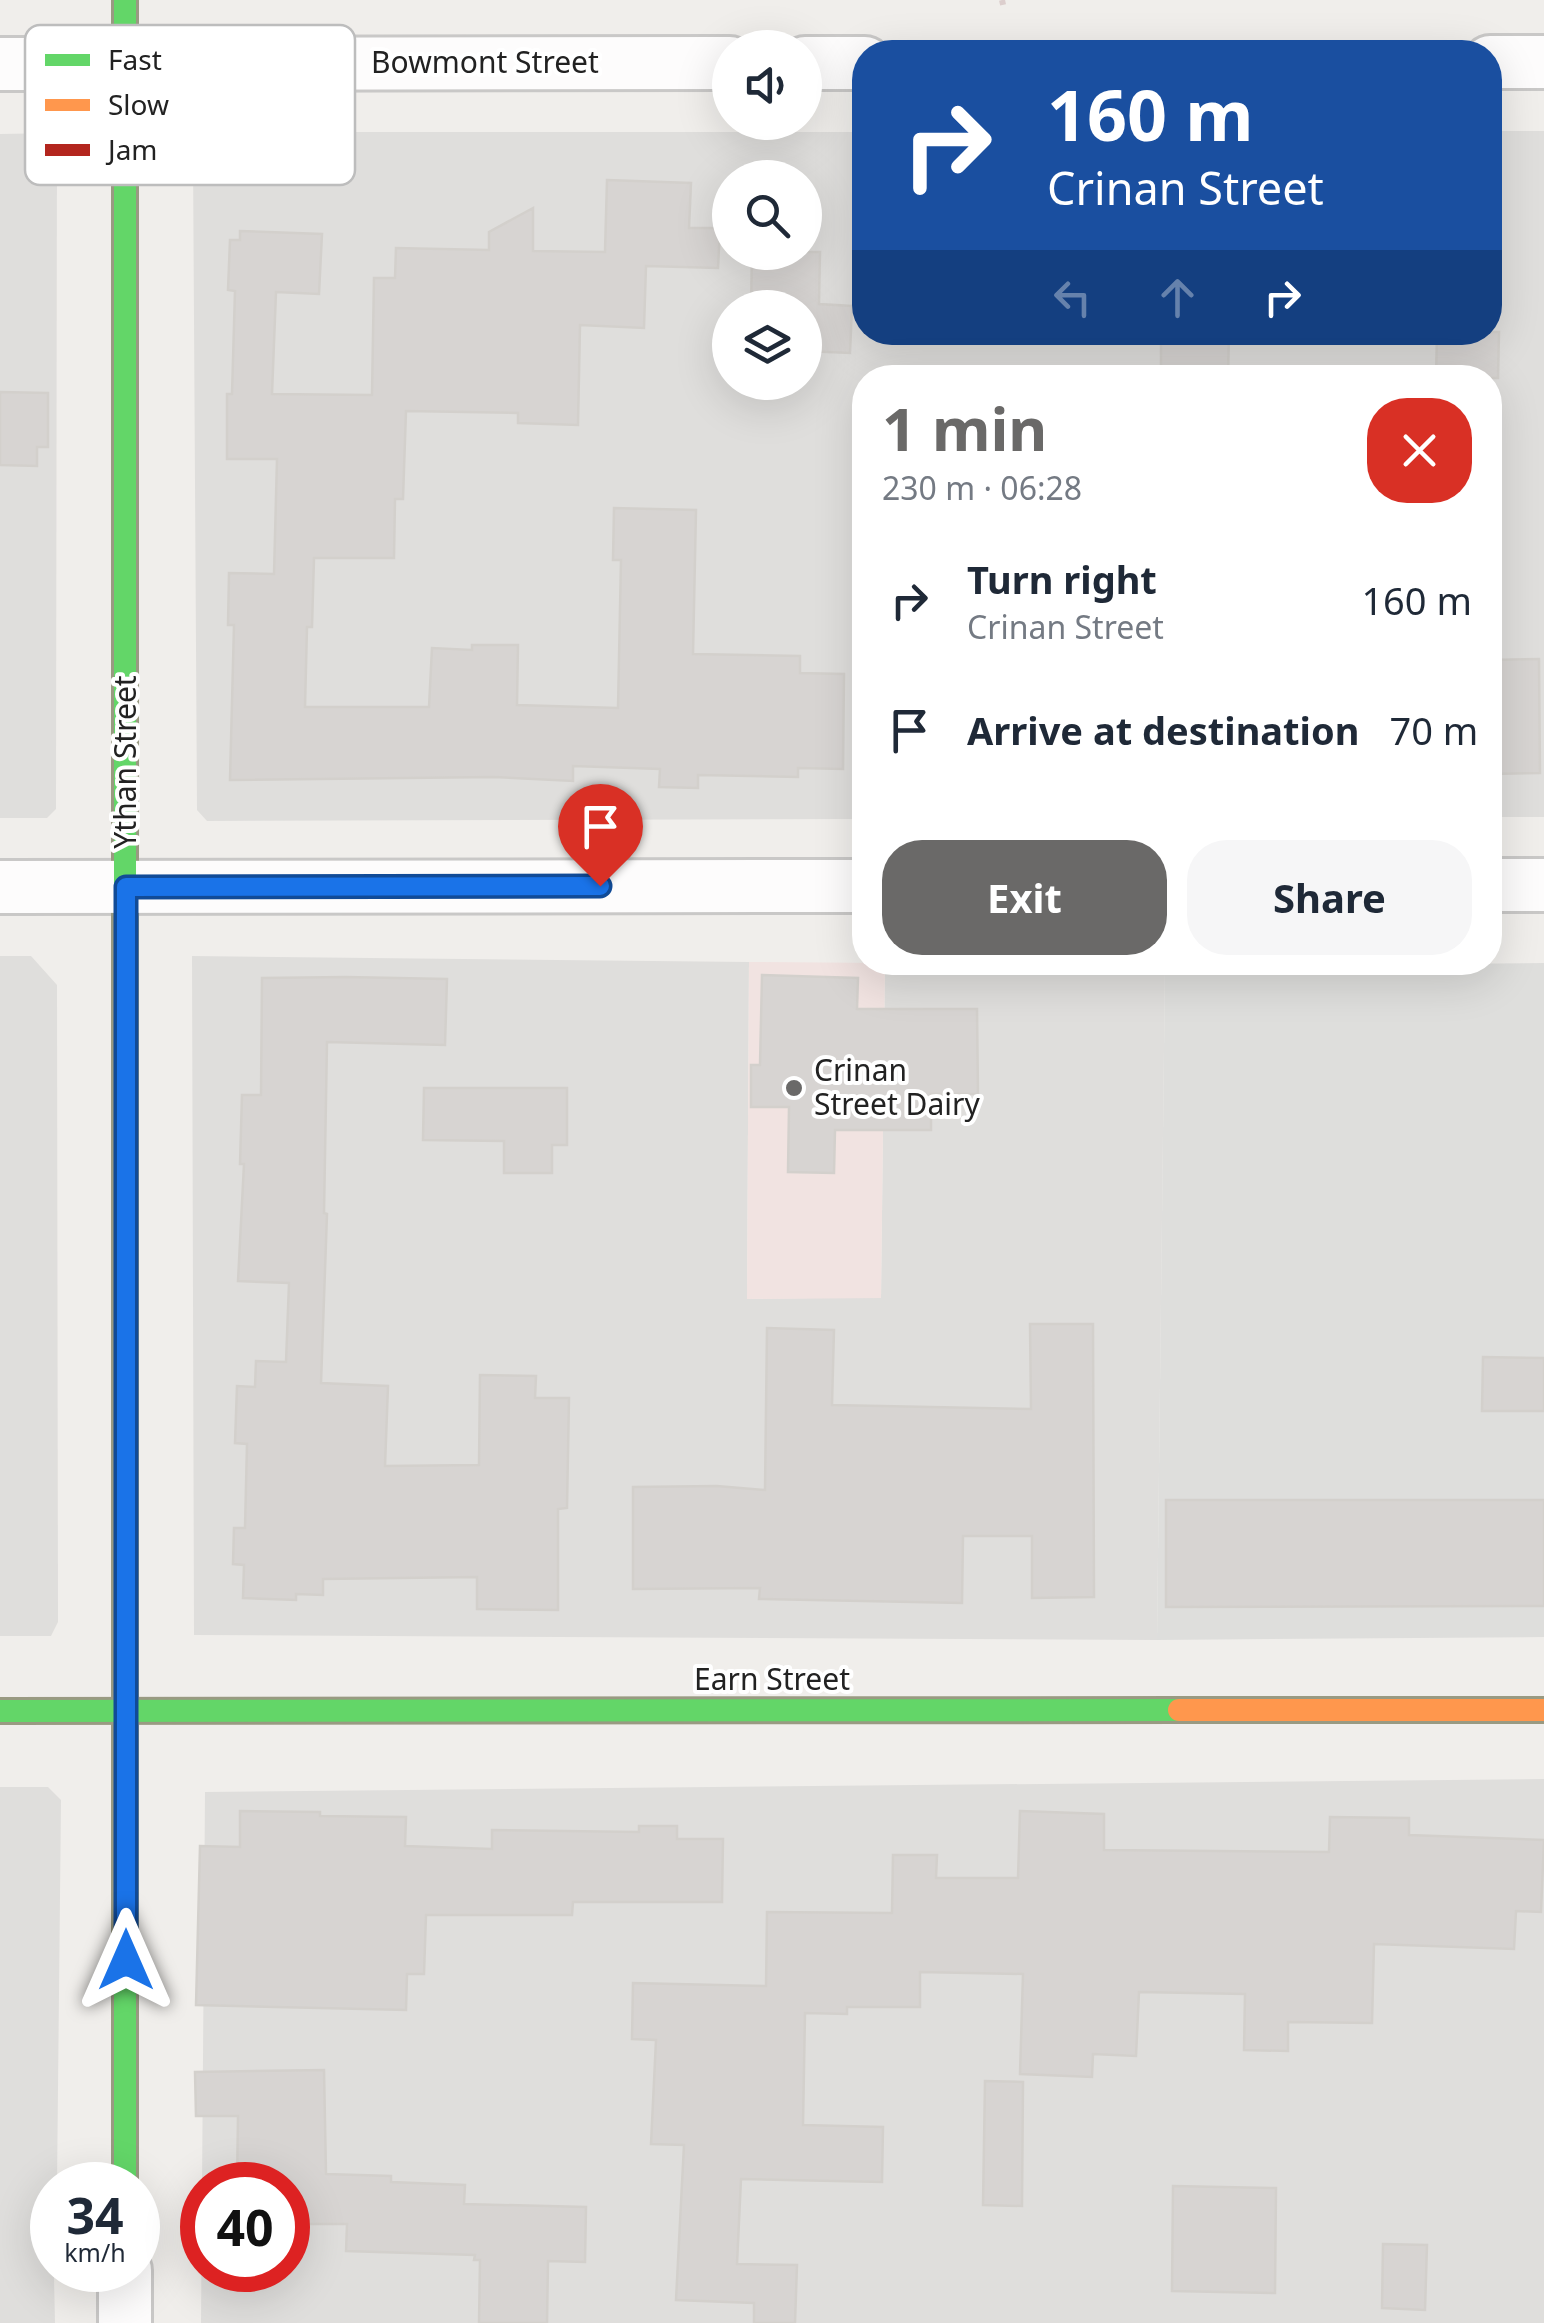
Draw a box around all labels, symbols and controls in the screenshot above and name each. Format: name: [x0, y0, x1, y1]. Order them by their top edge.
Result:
legend: [25, 25, 355, 185]
map controls: [712, 30, 822, 400]
button: sound: [712, 30, 822, 140]
text: Fast: [108, 40, 162, 78]
street label: Bowmont Street: [371, 41, 599, 82]
text: 160 m: [1047, 66, 1254, 162]
icon: right: [882, 80, 1012, 210]
text: Slow: [108, 85, 169, 123]
text: Jam: [105, 130, 158, 168]
text: Crinan Street: [1047, 157, 1324, 218]
button: search: [712, 160, 822, 270]
icon: left: [1045, 270, 1100, 325]
icon: ahead: [1150, 270, 1205, 325]
icon: right: [1255, 270, 1310, 325]
button: layers: [712, 290, 822, 400]
text: 1 min: [882, 387, 1047, 469]
button: close: [1367, 398, 1472, 503]
text: 230 m · 06:28: [882, 466, 1082, 509]
text: Turn right: [967, 553, 1157, 605]
icon: right: [882, 573, 937, 628]
text: 160 m: [1361, 574, 1472, 626]
text: Crinan Street: [967, 605, 1164, 648]
street label: Ythan Street: [104, 675, 145, 849]
icon: arrive: [882, 703, 937, 758]
text: Arrive at destination: [967, 704, 1359, 756]
text: 70 m: [1389, 704, 1478, 756]
pin: [558, 784, 643, 887]
icon: arrive: [573, 799, 628, 854]
button: Exit: [882, 840, 1167, 955]
button: Share: [1187, 840, 1472, 955]
place label: Crinan Street Dairy: [814, 1049, 980, 1124]
marker: Crinan Street Dairy: [783, 1077, 805, 1099]
street label: Earn Street: [694, 1658, 850, 1699]
position arrow: [74, 1908, 178, 2012]
speed limit sign: 40: [180, 2162, 310, 2292]
text: 34: [66, 2181, 124, 2249]
text: km/h: [64, 2235, 126, 2269]

